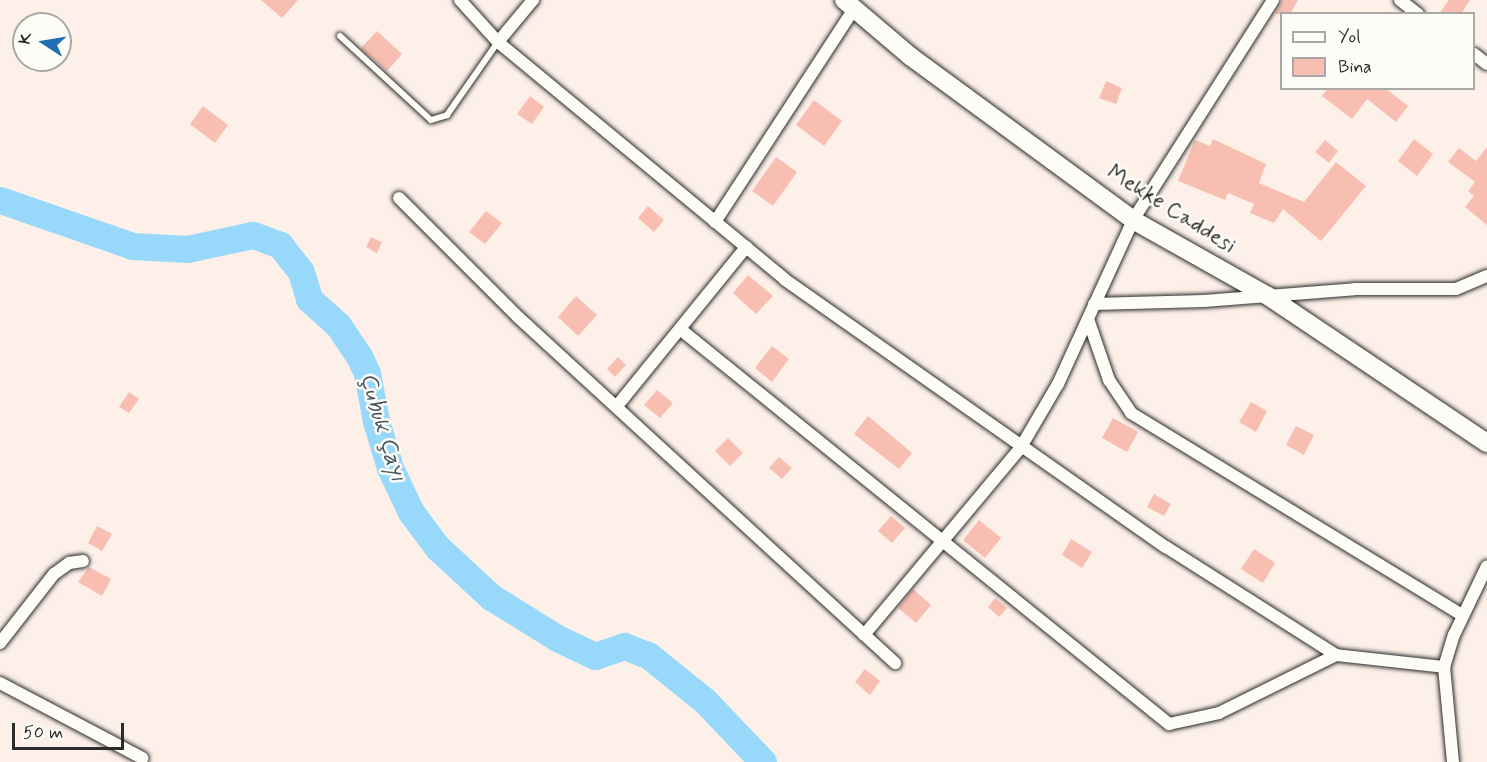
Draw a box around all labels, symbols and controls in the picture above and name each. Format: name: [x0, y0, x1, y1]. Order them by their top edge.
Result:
north arrow: [12, 12, 72, 72]
legend: [1280, 12, 1475, 90]
text: Yol: [1338, 25, 1361, 49]
text: K: [14, 31, 37, 46]
text: Bina: [1338, 55, 1372, 79]
street label: Mekke Caddesi: [1103, 161, 1239, 259]
water label: Çubuk Çayı: [352, 369, 412, 485]
scale bar: [15, 711, 128, 749]
text: 50 m: [23, 721, 63, 745]

